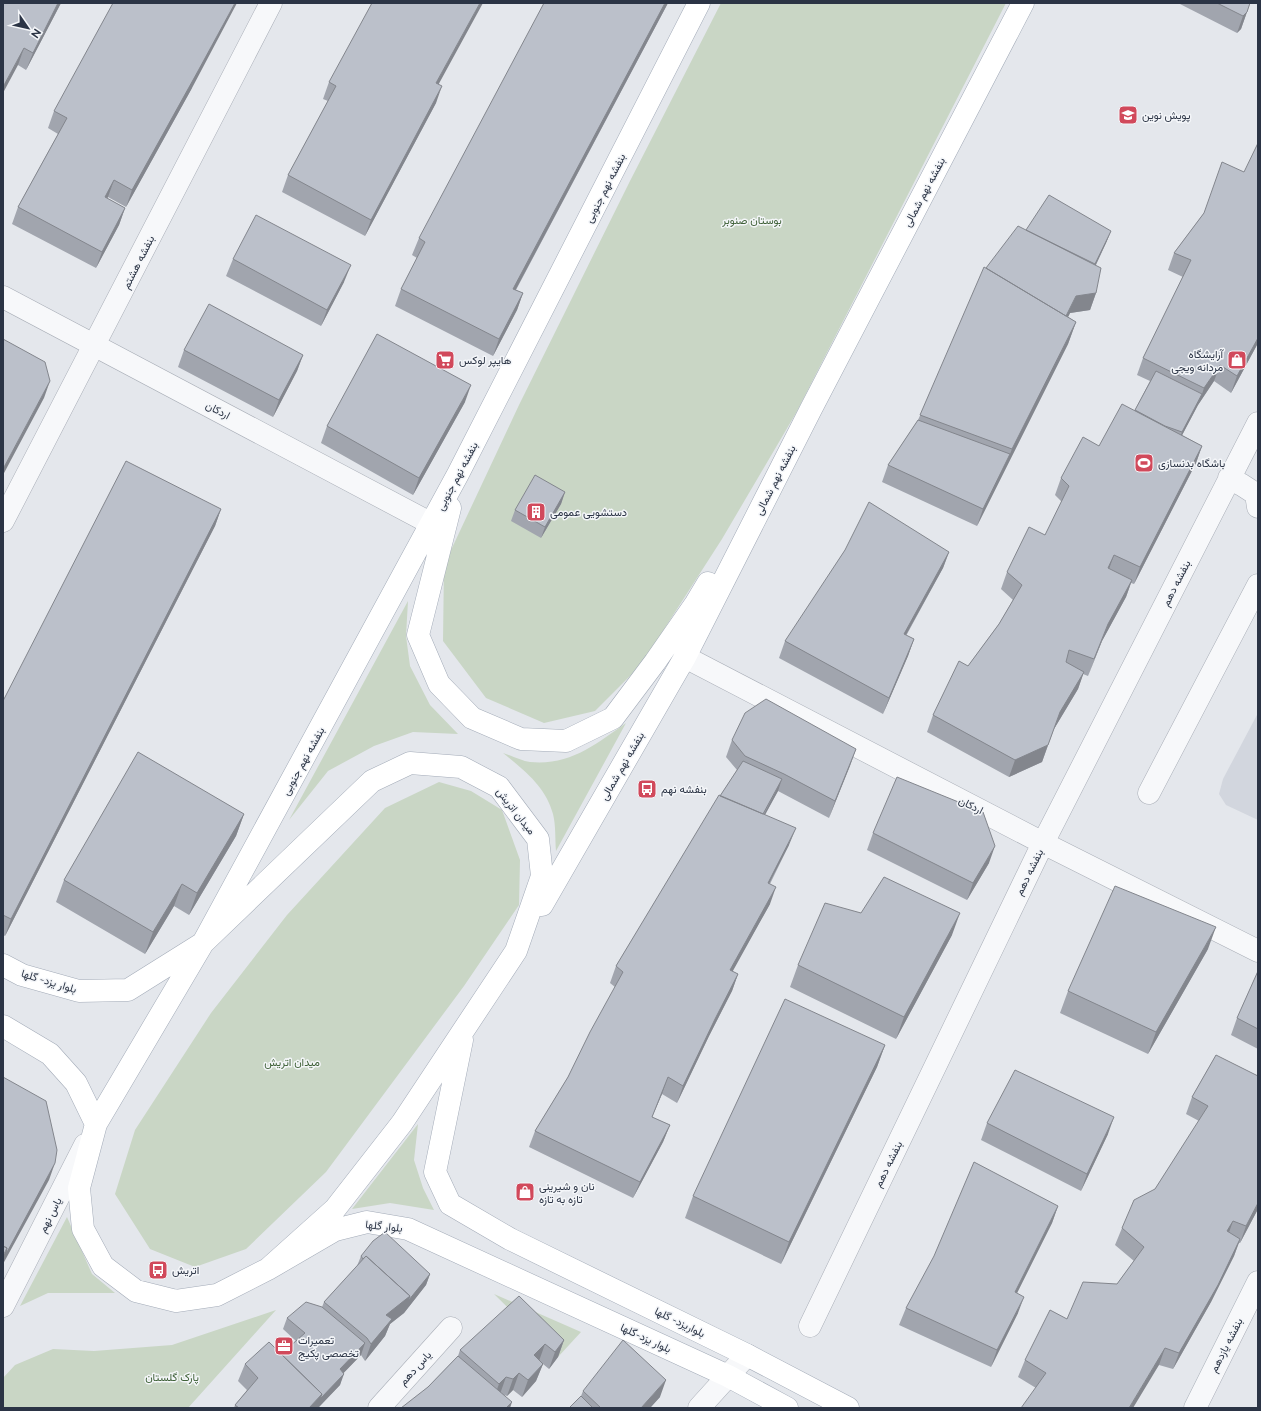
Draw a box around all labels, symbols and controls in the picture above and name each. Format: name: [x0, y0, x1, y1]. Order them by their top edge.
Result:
north arrow: [8, 8, 48, 48]
text: N: [28, 26, 44, 40]
school or university icon: پویش نوین: [1117, 104, 1139, 126]
place label: پویش نوین: [1142, 109, 1191, 123]
street label: بنفشه نهم جنوبی: [582, 151, 629, 225]
street label: بنفشه نهم شمالی: [901, 155, 949, 230]
park label: بوستان صنوبر: [721, 214, 782, 227]
street label: بنفشه هشتم: [119, 233, 158, 292]
place label: آرایشگاه مردانه ویجی: [1171, 348, 1224, 374]
supermarket icon: هایپر لوکس: [434, 349, 456, 371]
shop icon: آرایشگاه مردانه ویجی: [1226, 349, 1248, 371]
place label: هایپر لوکس: [459, 354, 512, 368]
street label: اردکان: [203, 399, 232, 422]
street label: بنفشه نهم جنوبی: [434, 440, 482, 513]
street label: بنفشه نهم شمالی: [752, 443, 800, 518]
sports icon: باشگاه بدنسازی: [1133, 452, 1155, 474]
place label: باشگاه بدنسازی: [1158, 457, 1225, 470]
building icon: دستشویی عمومی: [525, 501, 547, 523]
place label: دستشویی عمومی: [550, 506, 627, 519]
street label: بنفشه دهم: [1159, 558, 1195, 609]
street label: بنفشه نهم جنوبی: [279, 725, 328, 798]
street label: بنفشه نهم شمالی: [598, 730, 648, 803]
bus stop icon: بنفشه نهم: [636, 778, 658, 800]
place label: بنفشه نهم: [661, 783, 707, 797]
street label: میدان اتریش: [493, 785, 538, 837]
street label: اردکان: [956, 794, 985, 817]
street label: بنفشه دهم: [1013, 847, 1047, 898]
street label: بلوار یزد- گلها: [20, 967, 78, 996]
park label: میدان اتریش: [264, 1056, 320, 1069]
street label: بنفشه دهم: [872, 1139, 906, 1190]
place label: نان و شیرینی تازه به تازه: [539, 1180, 595, 1206]
shop icon: نان و شیرینی تازه به تازه: [514, 1181, 536, 1203]
street label: یاس نهم: [36, 1195, 66, 1235]
street label: بلوار گلها: [365, 1218, 403, 1235]
bus stop icon: اتریش: [147, 1259, 169, 1281]
place label: اتریش: [172, 1264, 199, 1277]
street label: بلواریزد- گلها: [652, 1305, 707, 1340]
street label: بنفشه یازدهم: [1207, 1316, 1247, 1375]
street label: بلوار یزد-گلها: [618, 1321, 673, 1356]
place label: تعمیرات تخصصی پکیج: [298, 1334, 360, 1361]
office icon: تعمیرات تخصصی پکیج: [273, 1335, 295, 1357]
street label: یاس دهم: [396, 1348, 435, 1389]
park label: پارک گلستان: [145, 1371, 199, 1385]

